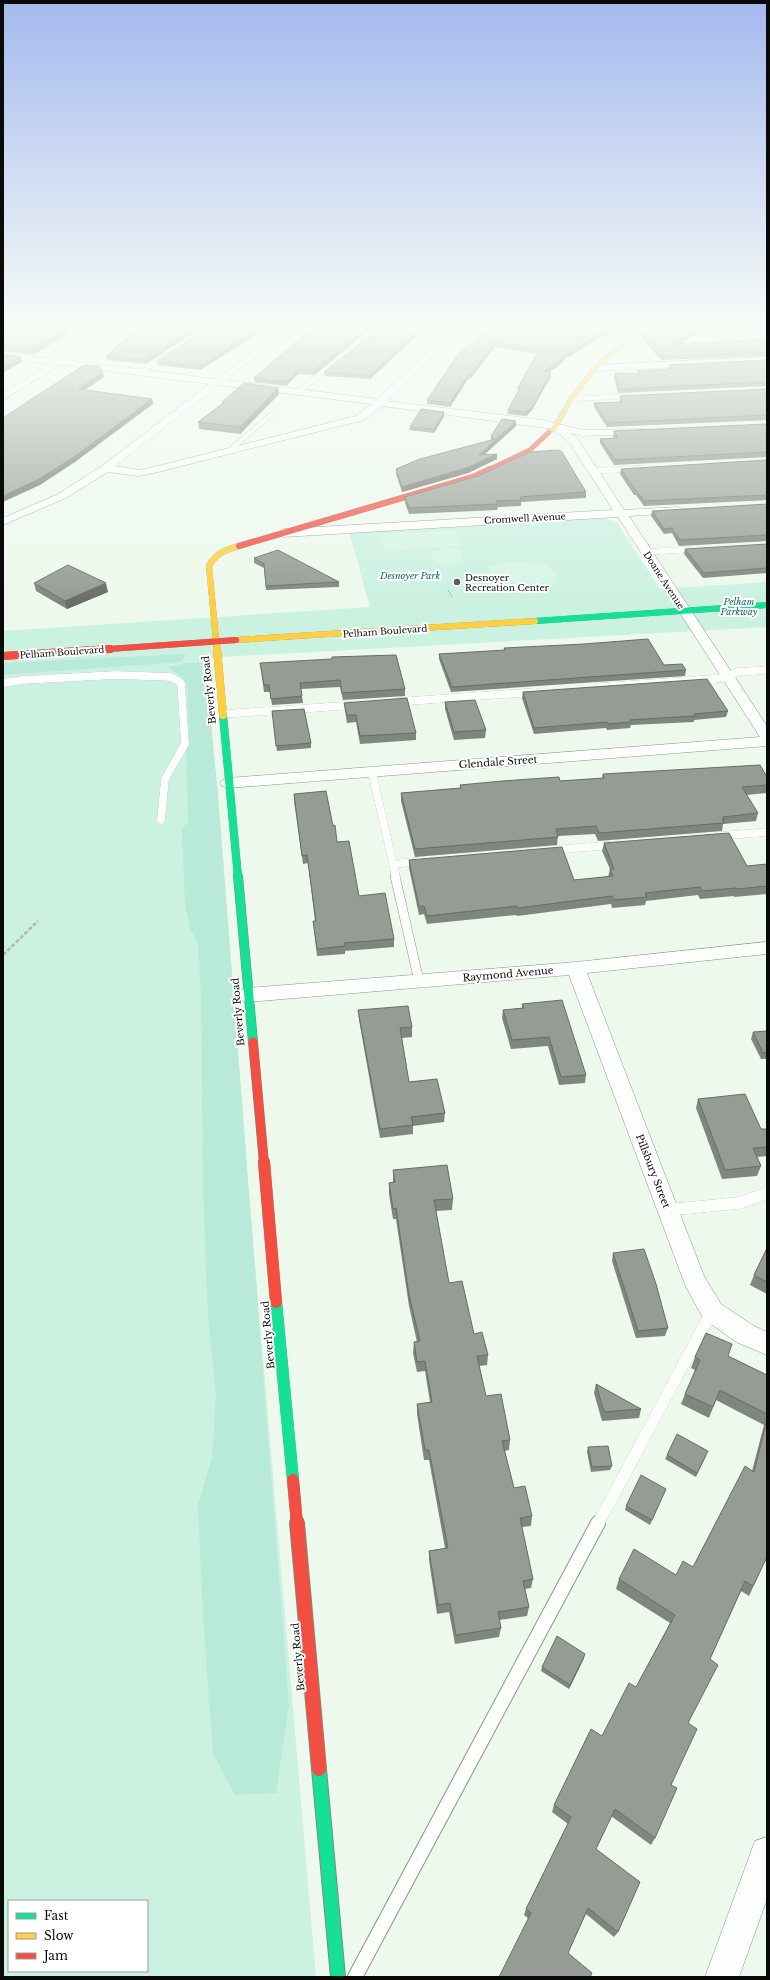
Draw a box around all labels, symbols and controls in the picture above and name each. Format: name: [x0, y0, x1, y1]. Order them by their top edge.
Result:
street label: Cromwell Avenue: [484, 510, 566, 526]
street label: Doane Avenue: [641, 549, 687, 611]
park label: Desnoyer Park: [379, 570, 440, 581]
place label: Desnoyer Recreation Center: [465, 572, 550, 593]
marker: Desnoyer Recreation Center: [452, 577, 462, 587]
park label: Pelham Parkway: [720, 596, 758, 617]
street label: Pelham Boulevard: [342, 623, 428, 639]
street label: Pelham Boulevard: [19, 644, 105, 660]
street label: Beverly Road: [199, 655, 219, 725]
street label: Glendale Street: [458, 753, 538, 771]
street label: Raymond Avenue: [462, 964, 554, 984]
street label: Beverly Road: [229, 977, 247, 1047]
street label: Pillsbury Street: [633, 1132, 673, 1210]
street label: Beverly Road: [259, 1300, 277, 1370]
street label: Beverly Road: [289, 1622, 307, 1692]
legend: [8, 1900, 148, 1972]
text: Fast: [44, 1908, 69, 1923]
text: Slow: [44, 1928, 74, 1943]
text: Jam: [42, 1948, 68, 1963]

